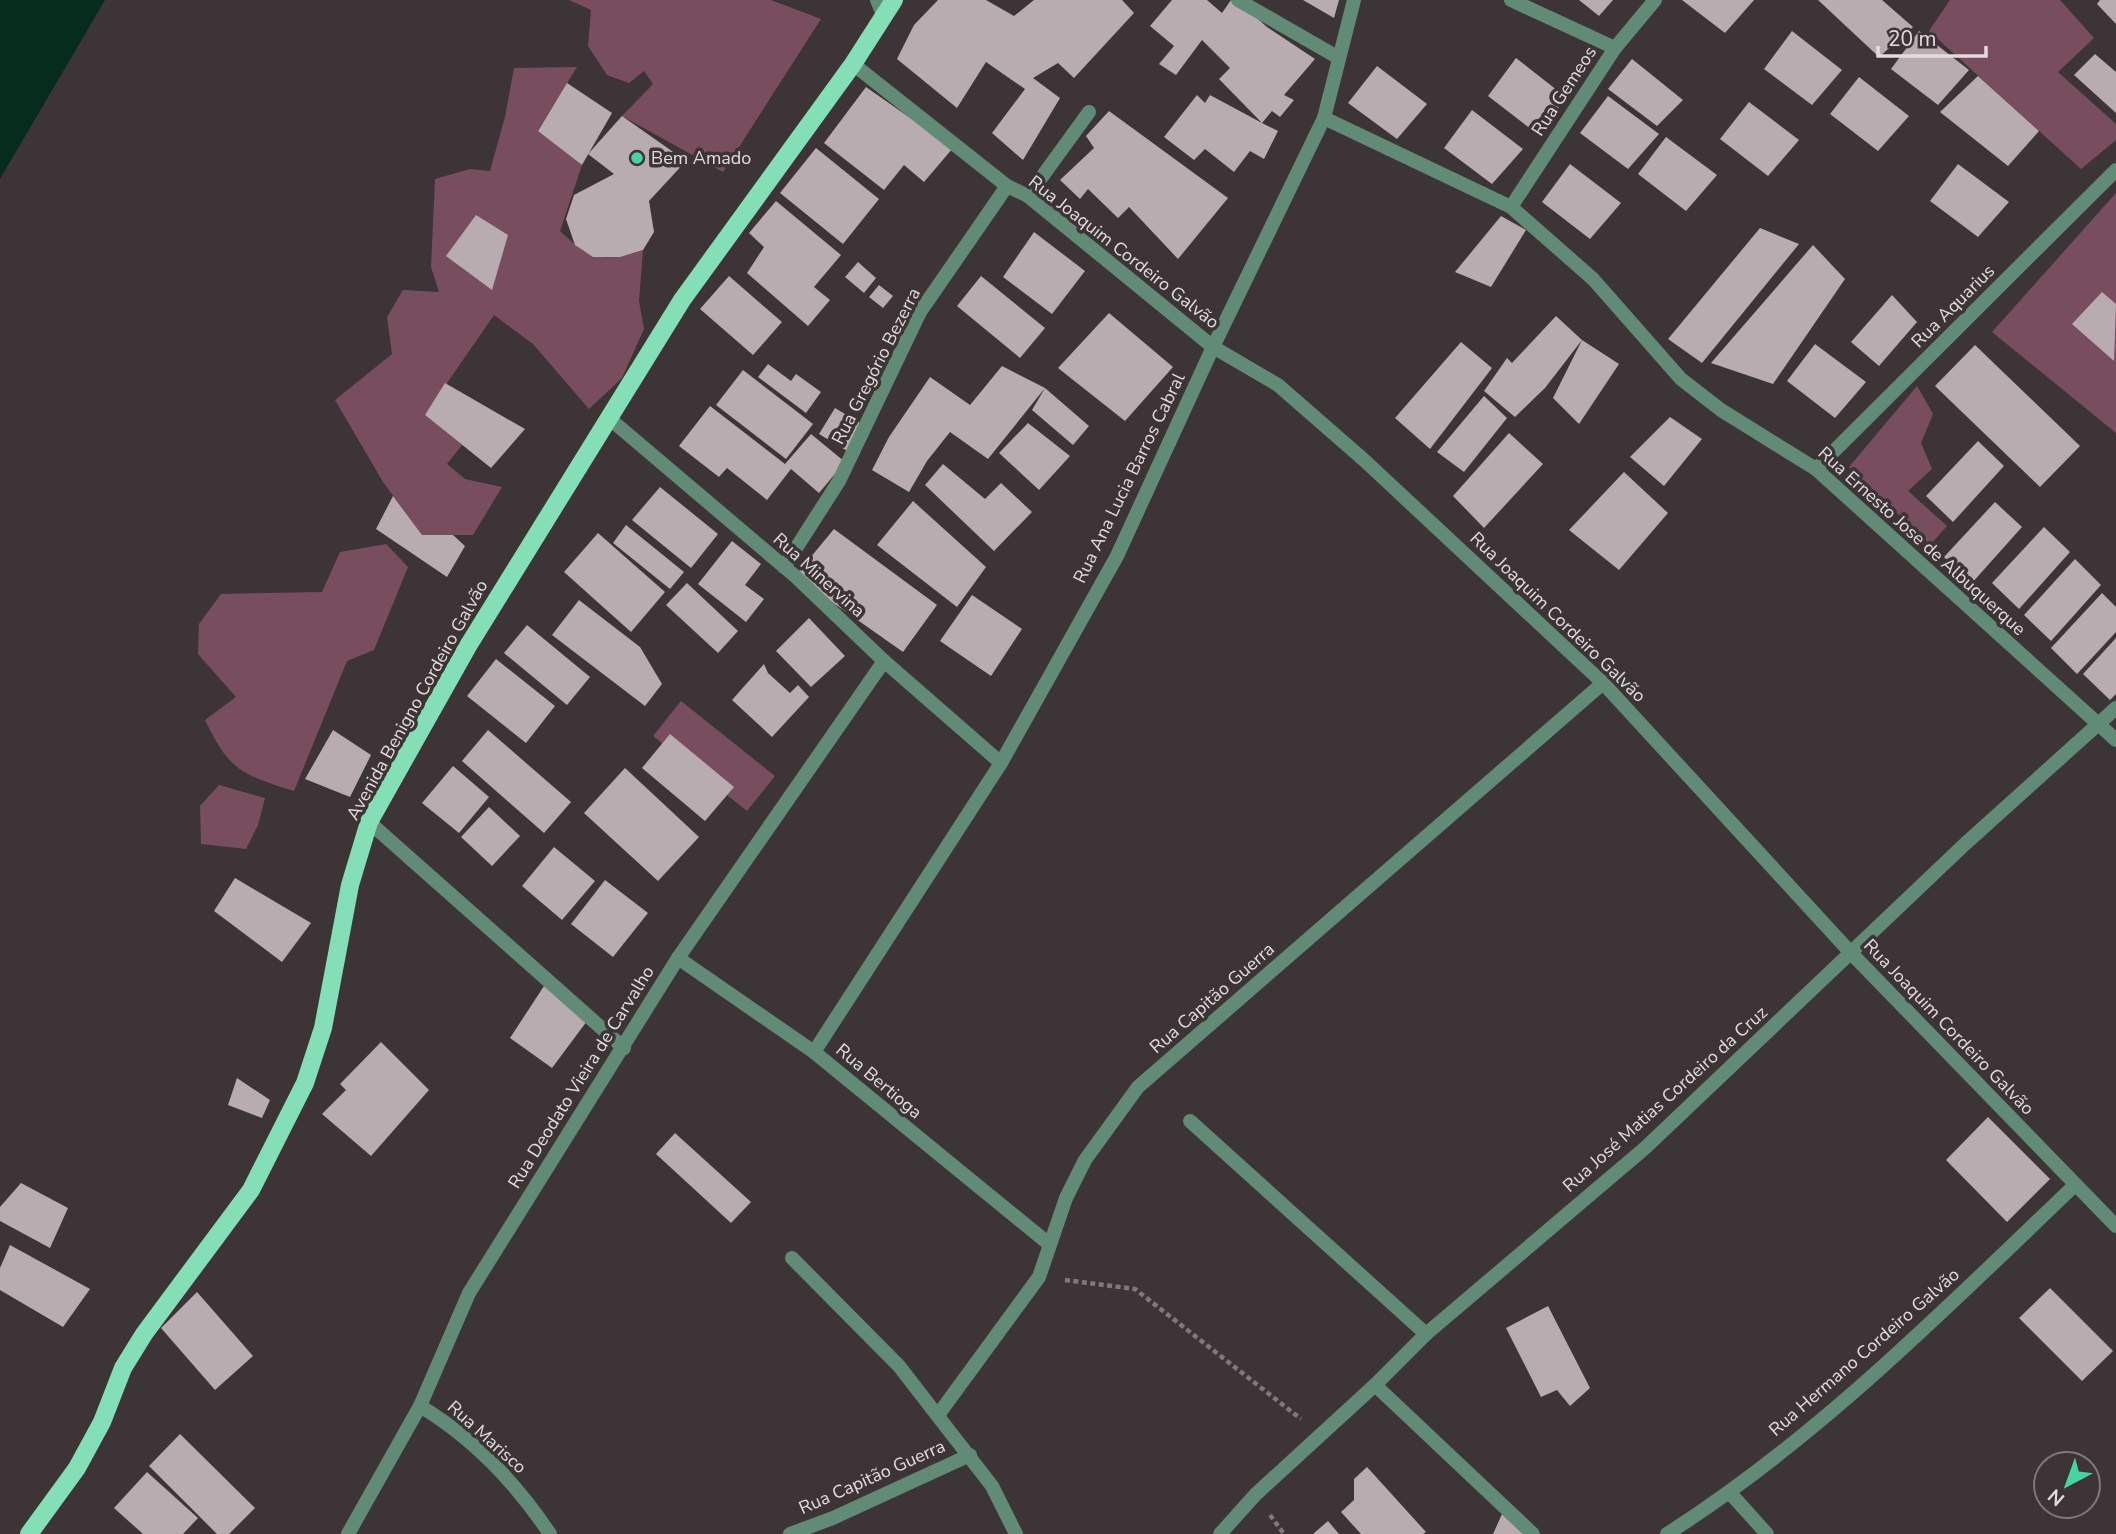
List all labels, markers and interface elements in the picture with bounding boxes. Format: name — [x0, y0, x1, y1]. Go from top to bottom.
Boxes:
scale bar — [1878, 14, 1986, 58]
text: 20 m — [1888, 25, 1937, 53]
street label: Rua Gemeos — [1526, 41, 1602, 141]
place label: Bem Amado — [651, 146, 751, 170]
marker: Bem Amado — [629, 150, 645, 166]
street label: Rua Joaquim Cordeiro Galvão — [1024, 170, 1224, 334]
street label: Rua Aquarius — [1906, 259, 2000, 353]
street label: Rua Gregório Bezerra — [826, 284, 926, 448]
street label: Rua Ana Lucia Barros Cabral — [1068, 368, 1191, 587]
street label: Rua Ernesto Jose de Albuquerque — [1813, 441, 2031, 641]
street label: Rua Joaquim Cordeiro Galvão — [1465, 526, 1651, 708]
street label: Rua Minervina — [768, 527, 870, 623]
street label: Avenida Benigno Cordeiro Galvão — [341, 576, 493, 824]
street label: Rua Joaquim Cordeiro Galvão — [1858, 934, 2040, 1120]
street label: Rua Capitão Guerra — [1145, 937, 1279, 1059]
street label: Rua Deodato Vieira de Carvalho — [502, 961, 660, 1193]
street label: Rua José Matias Cordeiro da Cruz — [1557, 1000, 1773, 1198]
street label: Rua Bertioga — [831, 1038, 927, 1124]
street label: Rua Hermano Cordeiro Galvão — [1764, 1262, 1964, 1442]
street label: Rua Marisco — [442, 1395, 532, 1479]
street label: Rua Capitão Guerra — [795, 1434, 949, 1520]
north arrow — [2032, 1450, 2102, 1520]
text: N — [2043, 1483, 2070, 1512]

